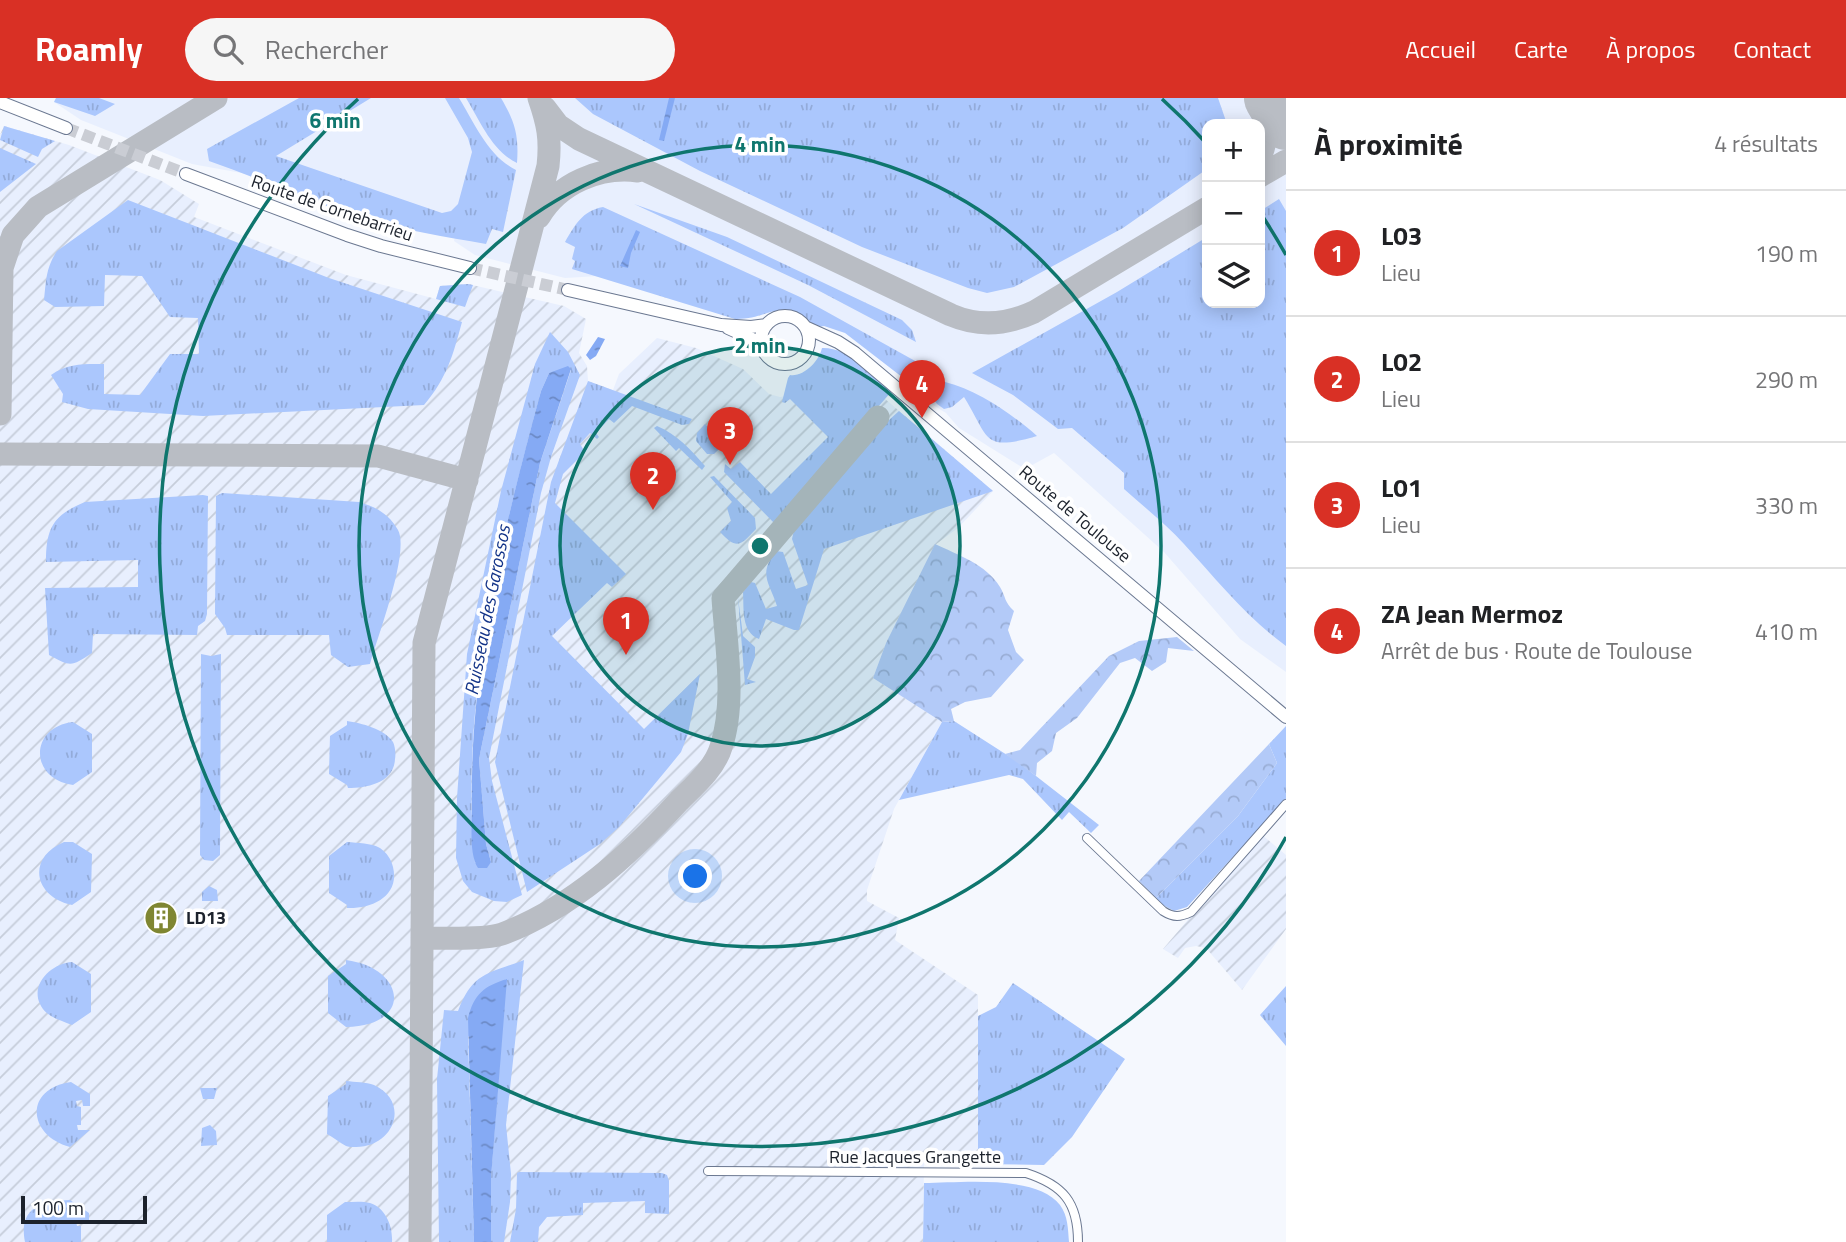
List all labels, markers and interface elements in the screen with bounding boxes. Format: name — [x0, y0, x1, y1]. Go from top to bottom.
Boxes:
search box — [185, 18, 675, 81]
text: Roamly — [35, 24, 143, 74]
icon: search — [209, 30, 247, 68]
text: Rechercher — [265, 30, 388, 69]
text: Accueil — [1405, 31, 1476, 67]
text: Carte — [1514, 31, 1568, 67]
text: À propos — [1606, 31, 1695, 67]
text: Contact — [1733, 31, 1811, 67]
text: 6 min — [309, 104, 361, 136]
map controls — [1202, 119, 1265, 308]
button: + — [1202, 119, 1265, 182]
text: À proximité — [1314, 121, 1463, 167]
text: 4 résultats — [1714, 126, 1818, 161]
text: 4 min — [734, 128, 786, 160]
street label: Route de Cornebarrieu — [248, 167, 417, 248]
button: − — [1202, 182, 1265, 245]
text: L03 — [1381, 216, 1422, 255]
text: 1 — [1331, 236, 1343, 271]
text: 190 m — [1755, 236, 1818, 271]
button: layers — [1202, 245, 1265, 308]
text: Lieu — [1381, 255, 1421, 290]
text: 2 min — [734, 329, 786, 361]
text: L02 — [1381, 342, 1422, 381]
pin: 4 — [899, 360, 945, 418]
text: 2 — [1331, 362, 1343, 397]
text: 290 m — [1755, 362, 1818, 397]
text: Lieu — [1381, 381, 1421, 416]
pin: 3 — [707, 407, 753, 465]
pin: 2 — [630, 452, 676, 510]
street label: Route de Toulouse — [1013, 458, 1137, 569]
text: L01 — [1381, 468, 1422, 507]
text: 3 — [1331, 488, 1343, 523]
text: 330 m — [1755, 488, 1818, 523]
text: Lieu — [1381, 507, 1421, 542]
water label: Ruisseau des Garossos — [456, 521, 518, 697]
centre of rings — [748, 534, 772, 558]
text: ZA Jean Mermoz — [1381, 594, 1563, 633]
pin: 1 — [603, 597, 649, 655]
text: 4 — [1331, 614, 1343, 649]
text: 410 m — [1755, 614, 1818, 649]
text: Arrêt de bus · Route de Toulouse — [1381, 633, 1692, 668]
your location — [678, 859, 712, 893]
building icon: LD13 — [142, 899, 180, 937]
place label: LD13 — [186, 904, 226, 931]
street label: Rue Jacques Grangette — [829, 1143, 1001, 1170]
scale bar — [21, 1193, 147, 1225]
text: 100 m — [32, 1193, 84, 1222]

